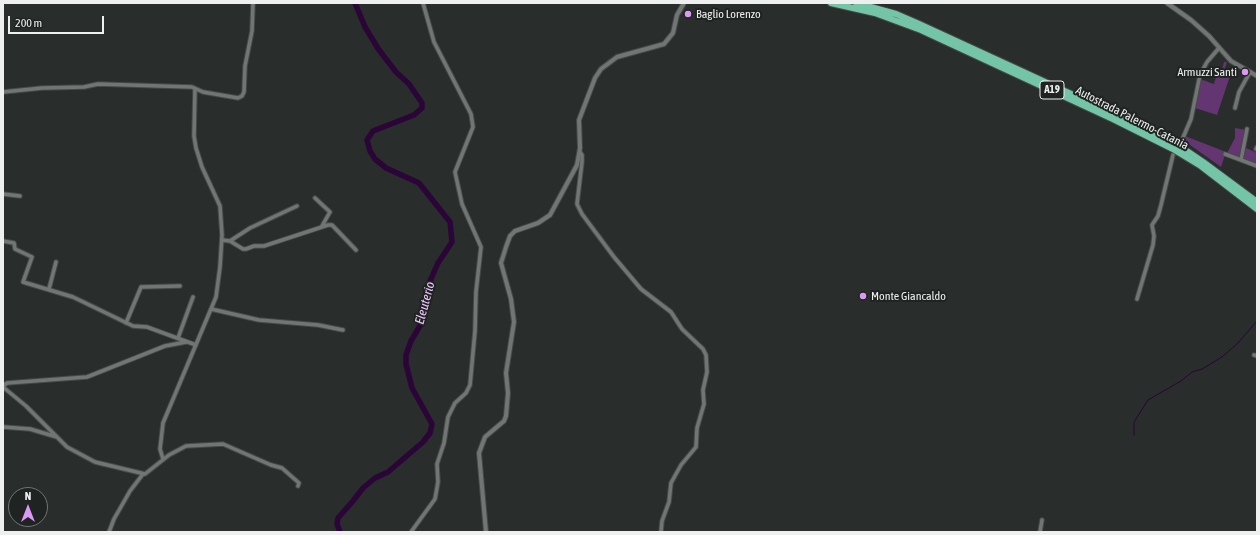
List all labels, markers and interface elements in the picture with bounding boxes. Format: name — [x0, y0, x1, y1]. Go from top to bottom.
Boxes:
place label: Baglio Lorenzo — [696, 7, 761, 21]
scale bar — [10, 8, 106, 34]
marker: Baglio Lorenzo — [683, 9, 693, 19]
text: 200 m — [15, 16, 42, 30]
place label: Armuzzi Santi — [1177, 65, 1237, 79]
marker: Armuzzi Santi — [1240, 67, 1250, 77]
road number: A19 — [1040, 81, 1064, 99]
street label: Autostrada Palermo-Catania — [1073, 83, 1191, 153]
water label: Eleuterio — [412, 280, 438, 326]
place label: Monte Giancaldo — [871, 289, 946, 303]
marker: Monte Giancaldo — [858, 291, 868, 301]
north arrow — [8, 487, 48, 527]
text: N — [25, 490, 31, 502]

